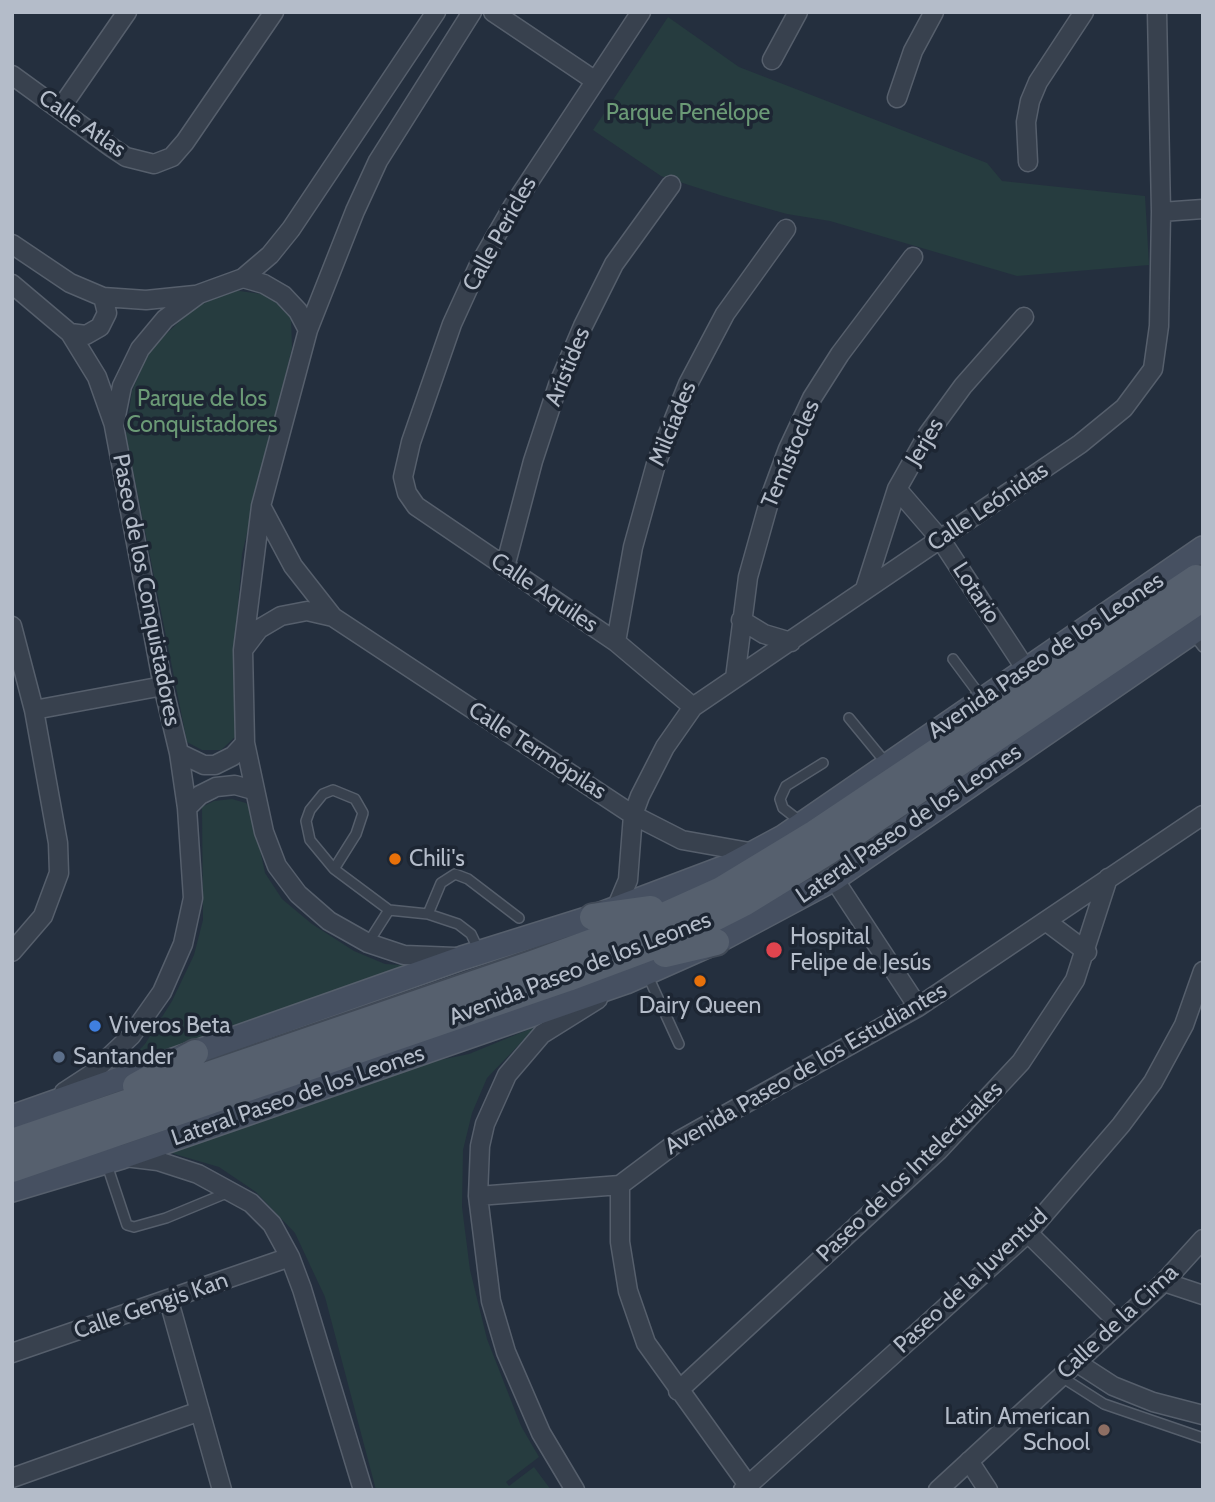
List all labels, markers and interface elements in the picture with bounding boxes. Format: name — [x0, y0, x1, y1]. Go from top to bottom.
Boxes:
street label: Calle Atlas — [33, 84, 131, 164]
park label: Parque Penélope — [606, 99, 770, 127]
street label: Calle Pericles — [457, 172, 543, 296]
street label: Arístides — [540, 324, 596, 410]
street label: Milcíades — [644, 378, 702, 470]
park label: Parque de los Conquistadores — [126, 385, 278, 439]
street label: Temístocles — [756, 396, 826, 512]
street label: Jerjes — [900, 413, 950, 471]
street label: Paseo de los Conquistadores — [106, 452, 186, 728]
street label: Calle Leónidas — [922, 457, 1054, 557]
street label: Calle Aquiles — [485, 547, 603, 639]
street label: Lotario — [946, 557, 1006, 629]
street label: Avenida Paseo de los Leones — [923, 567, 1169, 745]
street label: Calle Termópilas — [463, 696, 611, 806]
street label: Lateral Paseo de los Leones — [791, 738, 1027, 910]
place label: Chili's — [409, 845, 465, 873]
marker: Chili's — [387, 851, 403, 867]
street label: Avenida Paseo de los Leones — [445, 906, 715, 1032]
place label: Hospital Felipe de Jesús — [790, 923, 931, 977]
marker: Hospital Felipe de Jesús — [764, 940, 784, 960]
marker: Dairy Queen — [692, 973, 708, 989]
street label: Avenida Paseo de los Estudiantes — [660, 977, 952, 1161]
place label: Dairy Queen — [639, 992, 761, 1020]
place label: Viveros Beta — [109, 1012, 230, 1040]
marker: Viveros Beta — [87, 1018, 103, 1034]
street label: Lateral Paseo de los Leones — [168, 1040, 428, 1152]
place label: Santander — [73, 1043, 174, 1071]
marker: Santander — [51, 1049, 67, 1065]
street label: Paseo de los Intelectuales — [811, 1076, 1009, 1268]
street label: Paseo de la Juventud — [888, 1203, 1054, 1359]
street label: Calle de la Cima — [1052, 1259, 1184, 1385]
street label: Calle Gengis Kan — [70, 1267, 232, 1345]
place label: Latin American School — [944, 1403, 1090, 1457]
marker: Latin American School — [1096, 1422, 1112, 1438]

